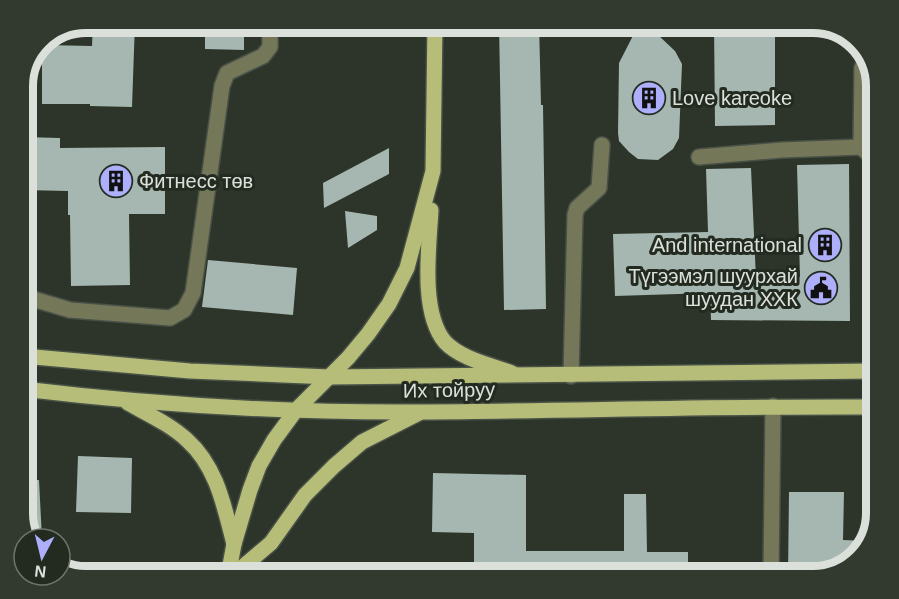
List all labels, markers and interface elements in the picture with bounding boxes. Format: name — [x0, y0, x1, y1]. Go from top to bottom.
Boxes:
building icon: Love kareoke — [631, 80, 667, 116]
place label: Love kareoke — [672, 87, 792, 109]
building icon: Фитнесс төв — [98, 163, 134, 199]
place label: Фитнесс төв — [139, 170, 253, 192]
building icon: And international — [807, 227, 843, 263]
place label: And international — [652, 234, 802, 256]
place label: Түгээмэл шуурхай шуудан ХХК — [629, 265, 798, 310]
public building icon: Түгээмэл шуурхай шуудан ХХК — [803, 270, 839, 306]
street label: Их тойруу — [403, 378, 495, 402]
north arrow — [12, 527, 72, 587]
text: N — [33, 562, 47, 581]

